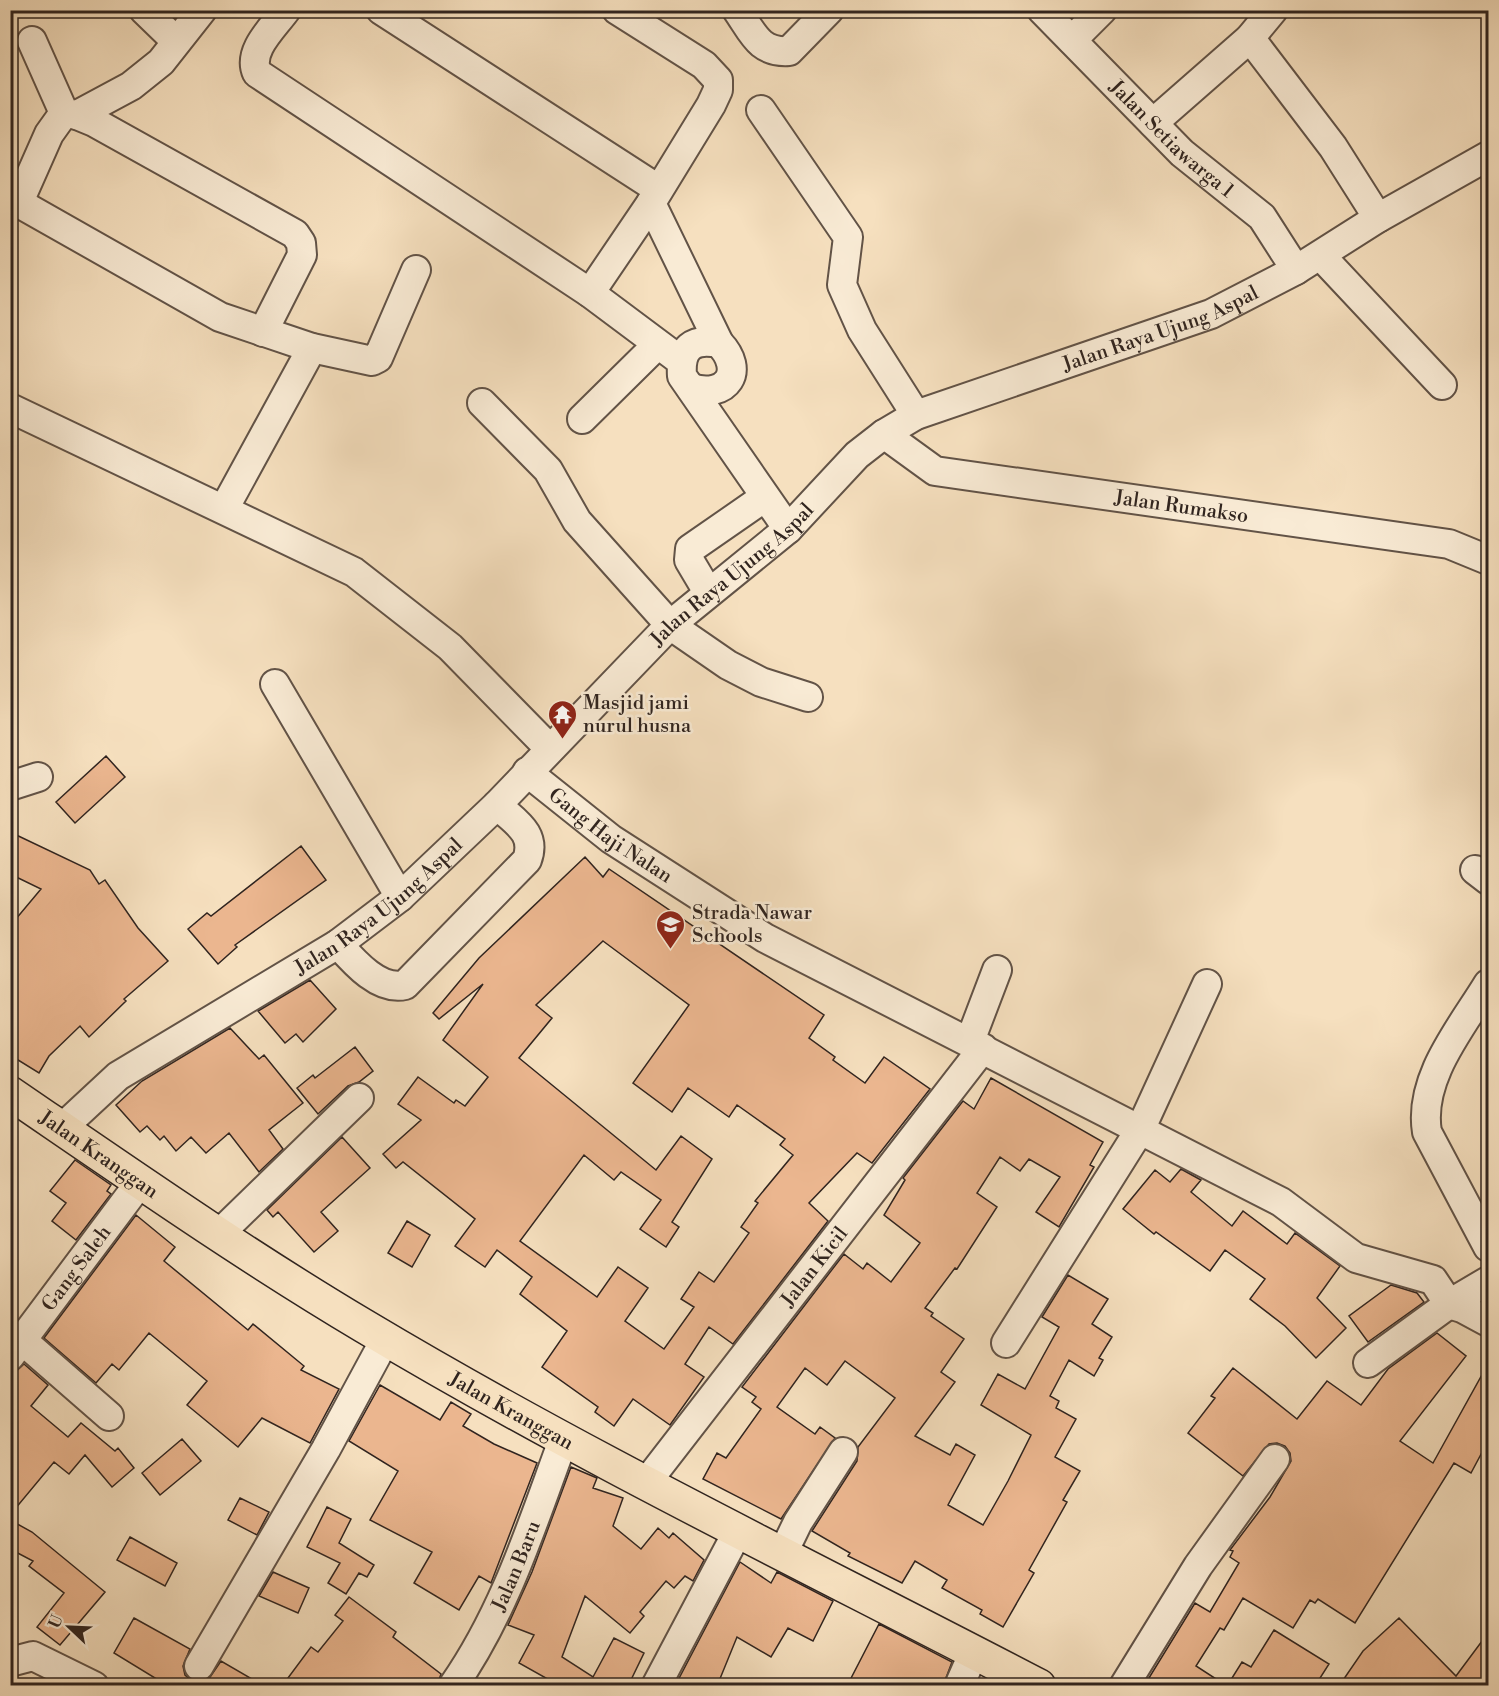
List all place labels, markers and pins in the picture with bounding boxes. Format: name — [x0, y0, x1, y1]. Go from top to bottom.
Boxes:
place label: Masjid jami nurul husna — [583, 691, 692, 739]
temple icon: Masjid jami nurul husna — [546, 698, 578, 740]
place label: Strada Nawar Schools — [692, 901, 812, 949]
school or university icon: Strada Nawar Schools — [655, 908, 687, 950]

